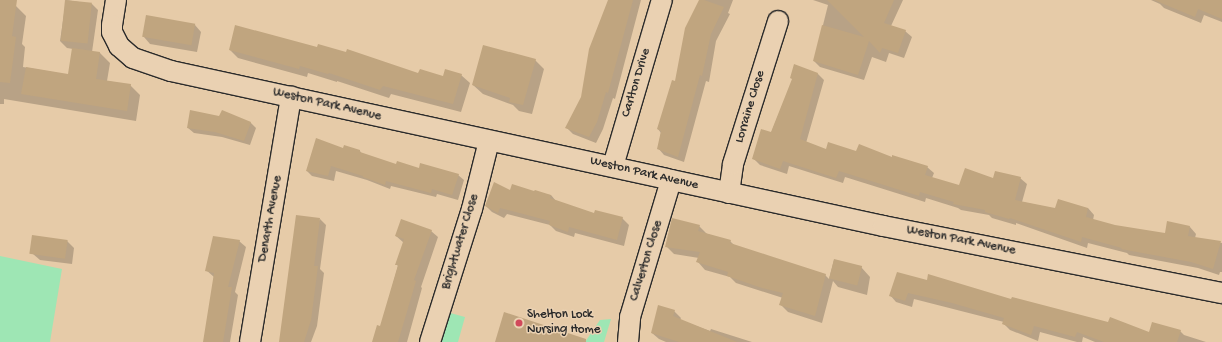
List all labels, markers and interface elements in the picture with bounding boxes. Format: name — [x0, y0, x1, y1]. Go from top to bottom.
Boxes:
street label: Carlton Drive — [619, 47, 655, 119]
street label: Lorraine Close — [733, 69, 769, 145]
street label: Weston Park Avenue — [271, 85, 383, 125]
street label: Weston Park Avenue — [588, 154, 700, 194]
street label: Denarth Avenue — [256, 174, 286, 264]
street label: Brightwater Close — [439, 192, 483, 292]
street label: Calverton Close — [627, 219, 667, 303]
street label: Weston Park Avenue — [905, 223, 1017, 259]
place label: Shelton Lock Nursing Home — [527, 308, 601, 339]
marker: Shelton Lock Nursing Home — [514, 318, 524, 328]

